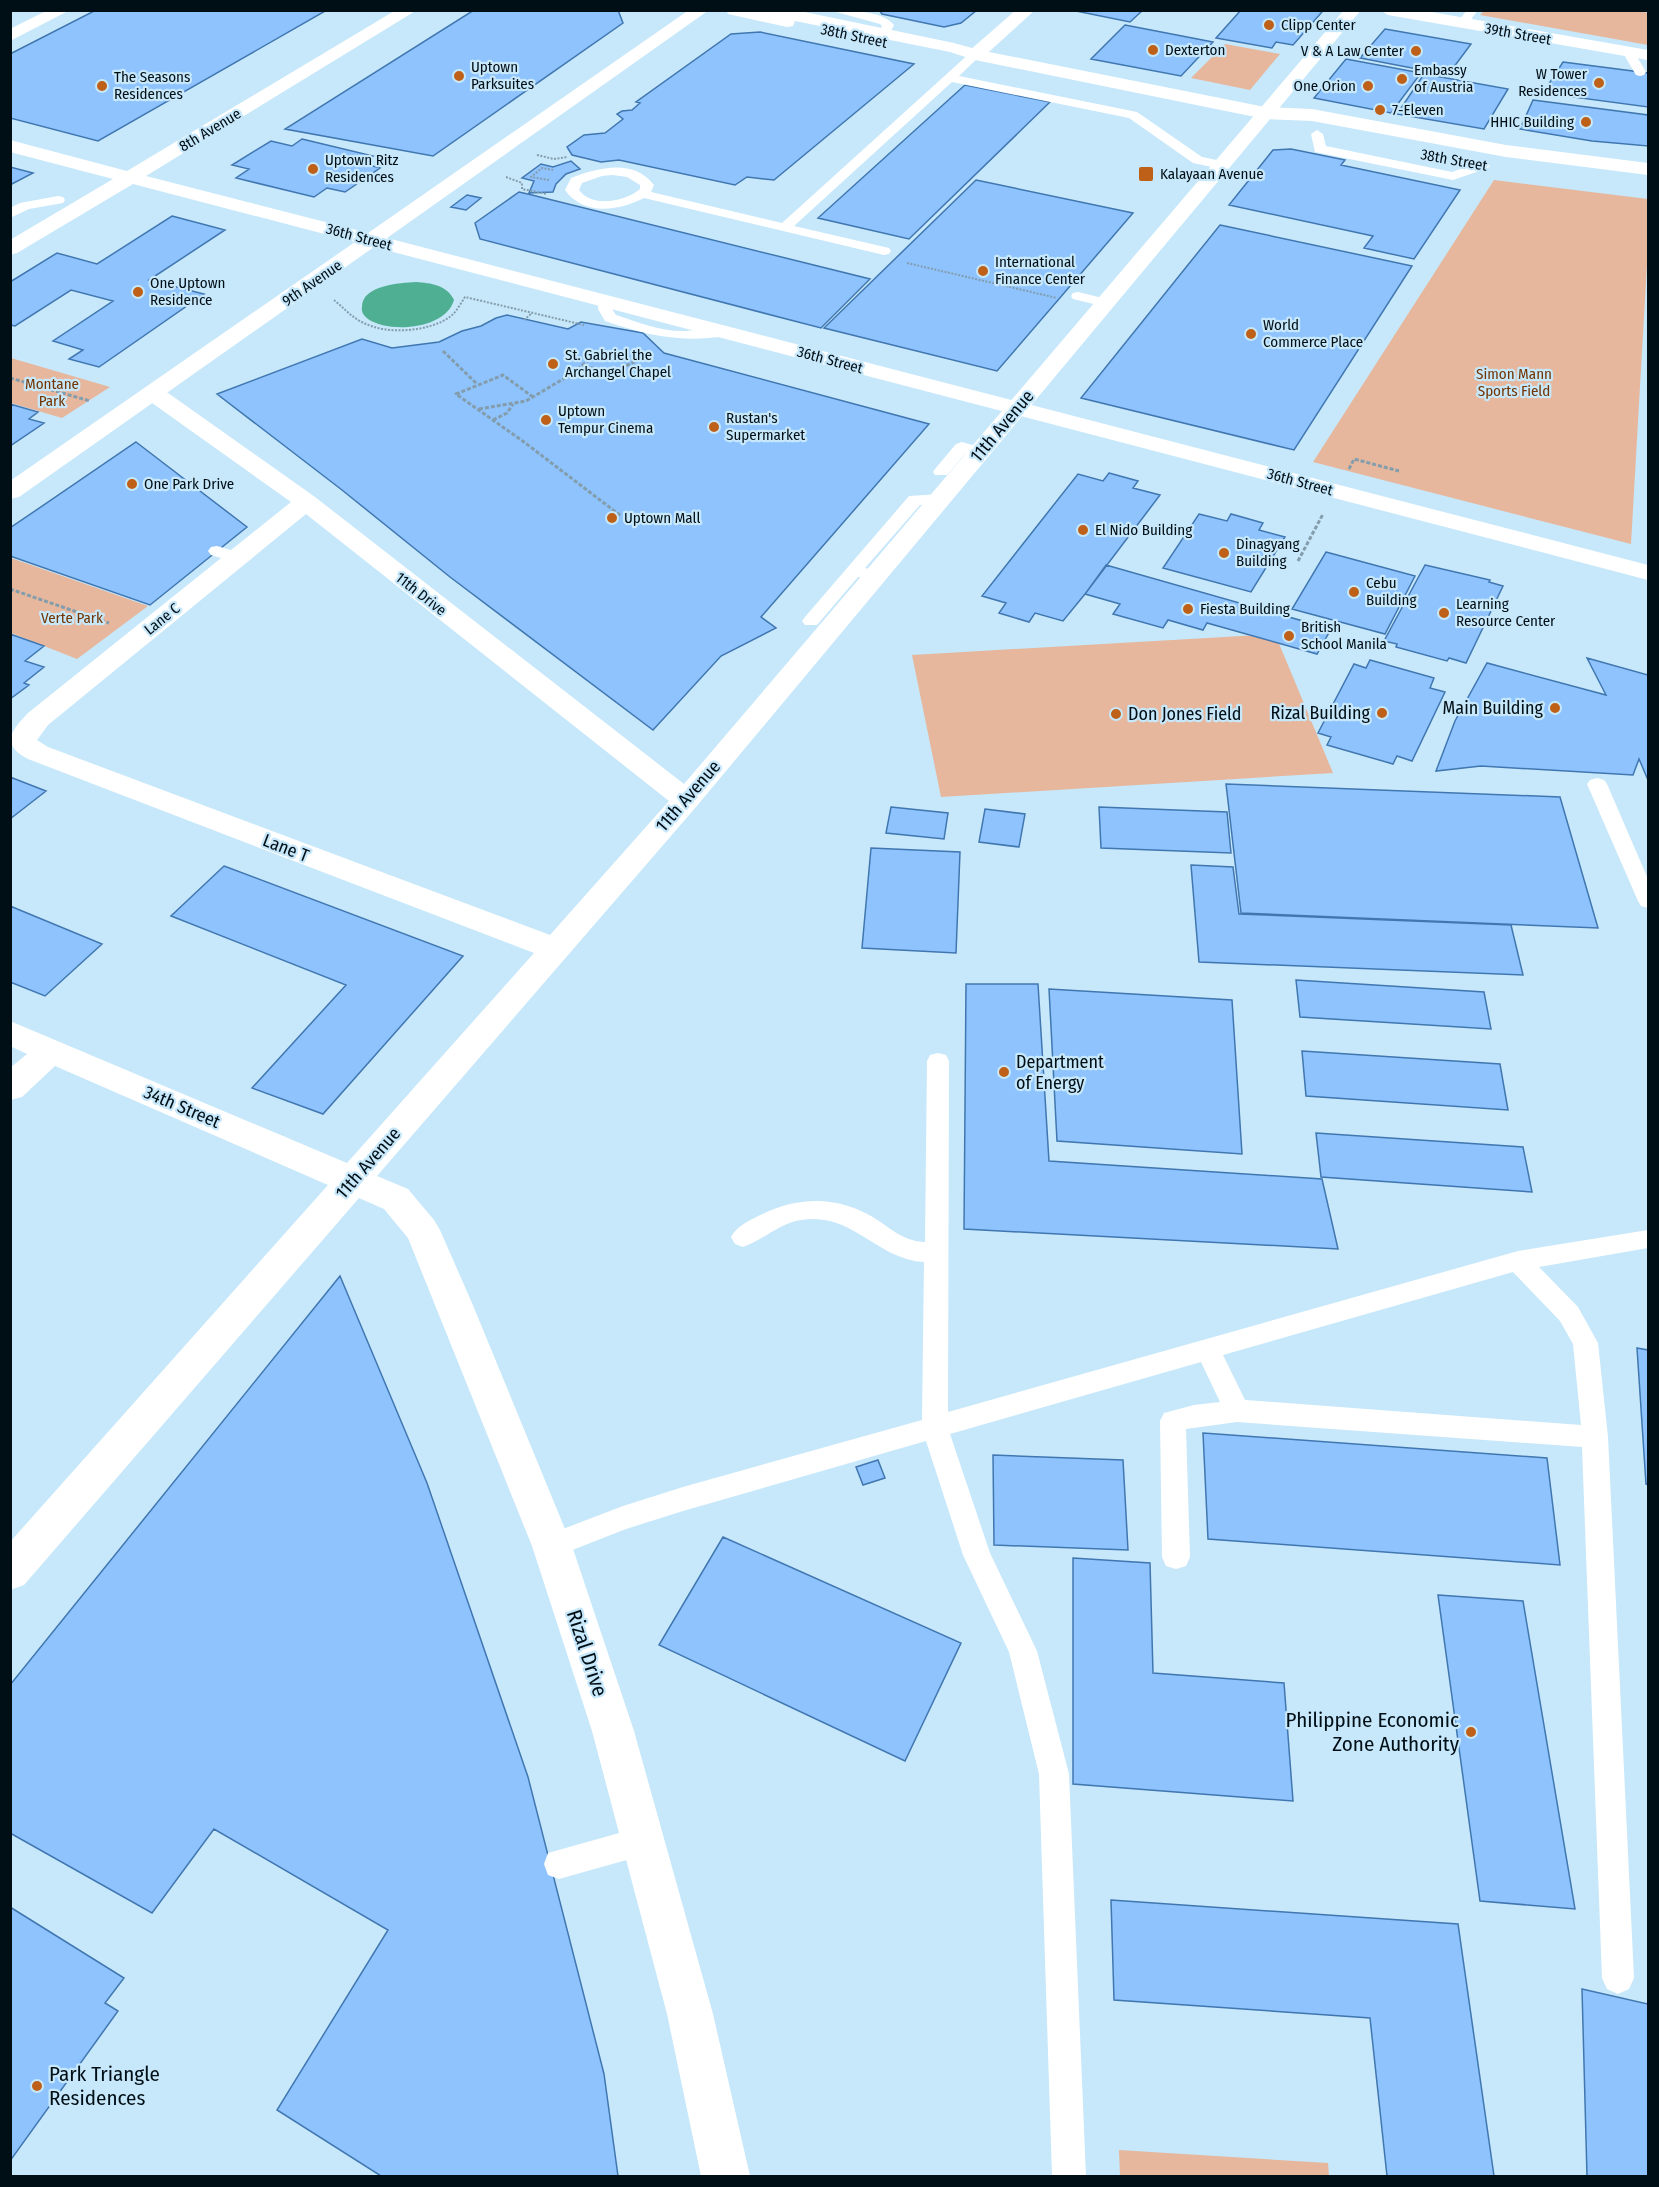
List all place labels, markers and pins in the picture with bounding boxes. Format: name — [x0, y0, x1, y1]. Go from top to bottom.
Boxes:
place label: Clipp Center — [1281, 16, 1356, 34]
marker: Clipp Center — [1262, 18, 1276, 32]
place label: Dexterton — [1165, 41, 1225, 59]
place label: V & A Law Center — [1301, 42, 1405, 60]
marker: Dexterton — [1146, 43, 1160, 57]
marker: V & A Law Center — [1409, 44, 1423, 58]
place label: Uptown Parksuites — [471, 58, 534, 93]
place label: Embassy of Austria — [1414, 61, 1473, 96]
place label: W Tower Residences — [1518, 65, 1588, 100]
place label: The Seasons Residences — [114, 68, 190, 103]
marker: Uptown Parksuites — [452, 69, 466, 83]
marker: Embassy of Austria — [1395, 72, 1409, 86]
marker: W Tower Residences — [1592, 76, 1606, 90]
place label: One Orion — [1294, 77, 1356, 95]
marker: The Seasons Residences — [95, 79, 109, 93]
marker: One Orion — [1361, 79, 1375, 93]
place label: 7-Eleven — [1392, 101, 1444, 119]
marker: 7-Eleven — [1373, 103, 1387, 117]
place label: HHIC Building — [1490, 113, 1574, 131]
marker: HHIC Building — [1579, 115, 1593, 129]
place label: Uptown Ritz Residences — [325, 151, 398, 186]
marker: Uptown Ritz Residences — [306, 162, 320, 176]
marker: Kalayaan Avenue — [1137, 165, 1155, 183]
place label: Kalayaan Avenue — [1160, 165, 1264, 183]
place label: International Finance Center — [995, 253, 1086, 288]
marker: International Finance Center — [976, 264, 990, 278]
place label: One Uptown Residence — [150, 274, 225, 309]
marker: One Uptown Residence — [131, 285, 145, 299]
place label: World Commerce Place — [1263, 316, 1363, 351]
marker: World Commerce Place — [1244, 327, 1258, 341]
place label: St. Gabriel the Archangel Chapel — [565, 346, 671, 381]
marker: St. Gabriel the Archangel Chapel — [546, 357, 560, 371]
place label: Uptown Tempur Cinema — [558, 402, 653, 437]
place label: Rustan's Supermarket — [726, 409, 805, 444]
marker: Uptown Tempur Cinema — [539, 413, 553, 427]
marker: Rustan's Supermarket — [707, 420, 721, 434]
place label: One Park Drive — [144, 475, 234, 493]
marker: One Park Drive — [125, 477, 139, 491]
place label: Uptown Mall — [624, 509, 700, 527]
marker: Uptown Mall — [605, 511, 619, 525]
place label: El Nido Building — [1095, 521, 1192, 539]
marker: El Nido Building — [1076, 523, 1090, 537]
place label: Dinagyang Building — [1236, 535, 1299, 570]
marker: Dinagyang Building — [1217, 546, 1231, 560]
place label: Cebu Building — [1366, 574, 1417, 609]
marker: Cebu Building — [1347, 585, 1361, 599]
place label: Learning Resource Center — [1456, 595, 1556, 630]
place label: Fiesta Building — [1200, 600, 1290, 618]
marker: Fiesta Building — [1181, 602, 1195, 616]
marker: Learning Resource Center — [1437, 606, 1451, 620]
place label: British School Manila — [1301, 618, 1387, 653]
marker: British School Manila — [1282, 629, 1296, 643]
place label: Main Building — [1443, 697, 1544, 719]
marker: Main Building — [1548, 701, 1562, 715]
place label: Rizal Building — [1271, 702, 1371, 724]
place label: Don Jones Field — [1128, 703, 1241, 725]
marker: Rizal Building — [1375, 706, 1389, 720]
marker: Don Jones Field — [1109, 707, 1123, 721]
place label: Department of Energy — [1016, 1051, 1104, 1094]
marker: Department of Energy — [997, 1065, 1011, 1079]
place label: Philippine Economic Zone Authority — [1286, 1707, 1460, 1757]
marker: Philippine Economic Zone Authority — [1464, 1725, 1478, 1739]
place label: Park Triangle Residences — [49, 2061, 160, 2111]
marker: Park Triangle Residences — [30, 2079, 44, 2093]

